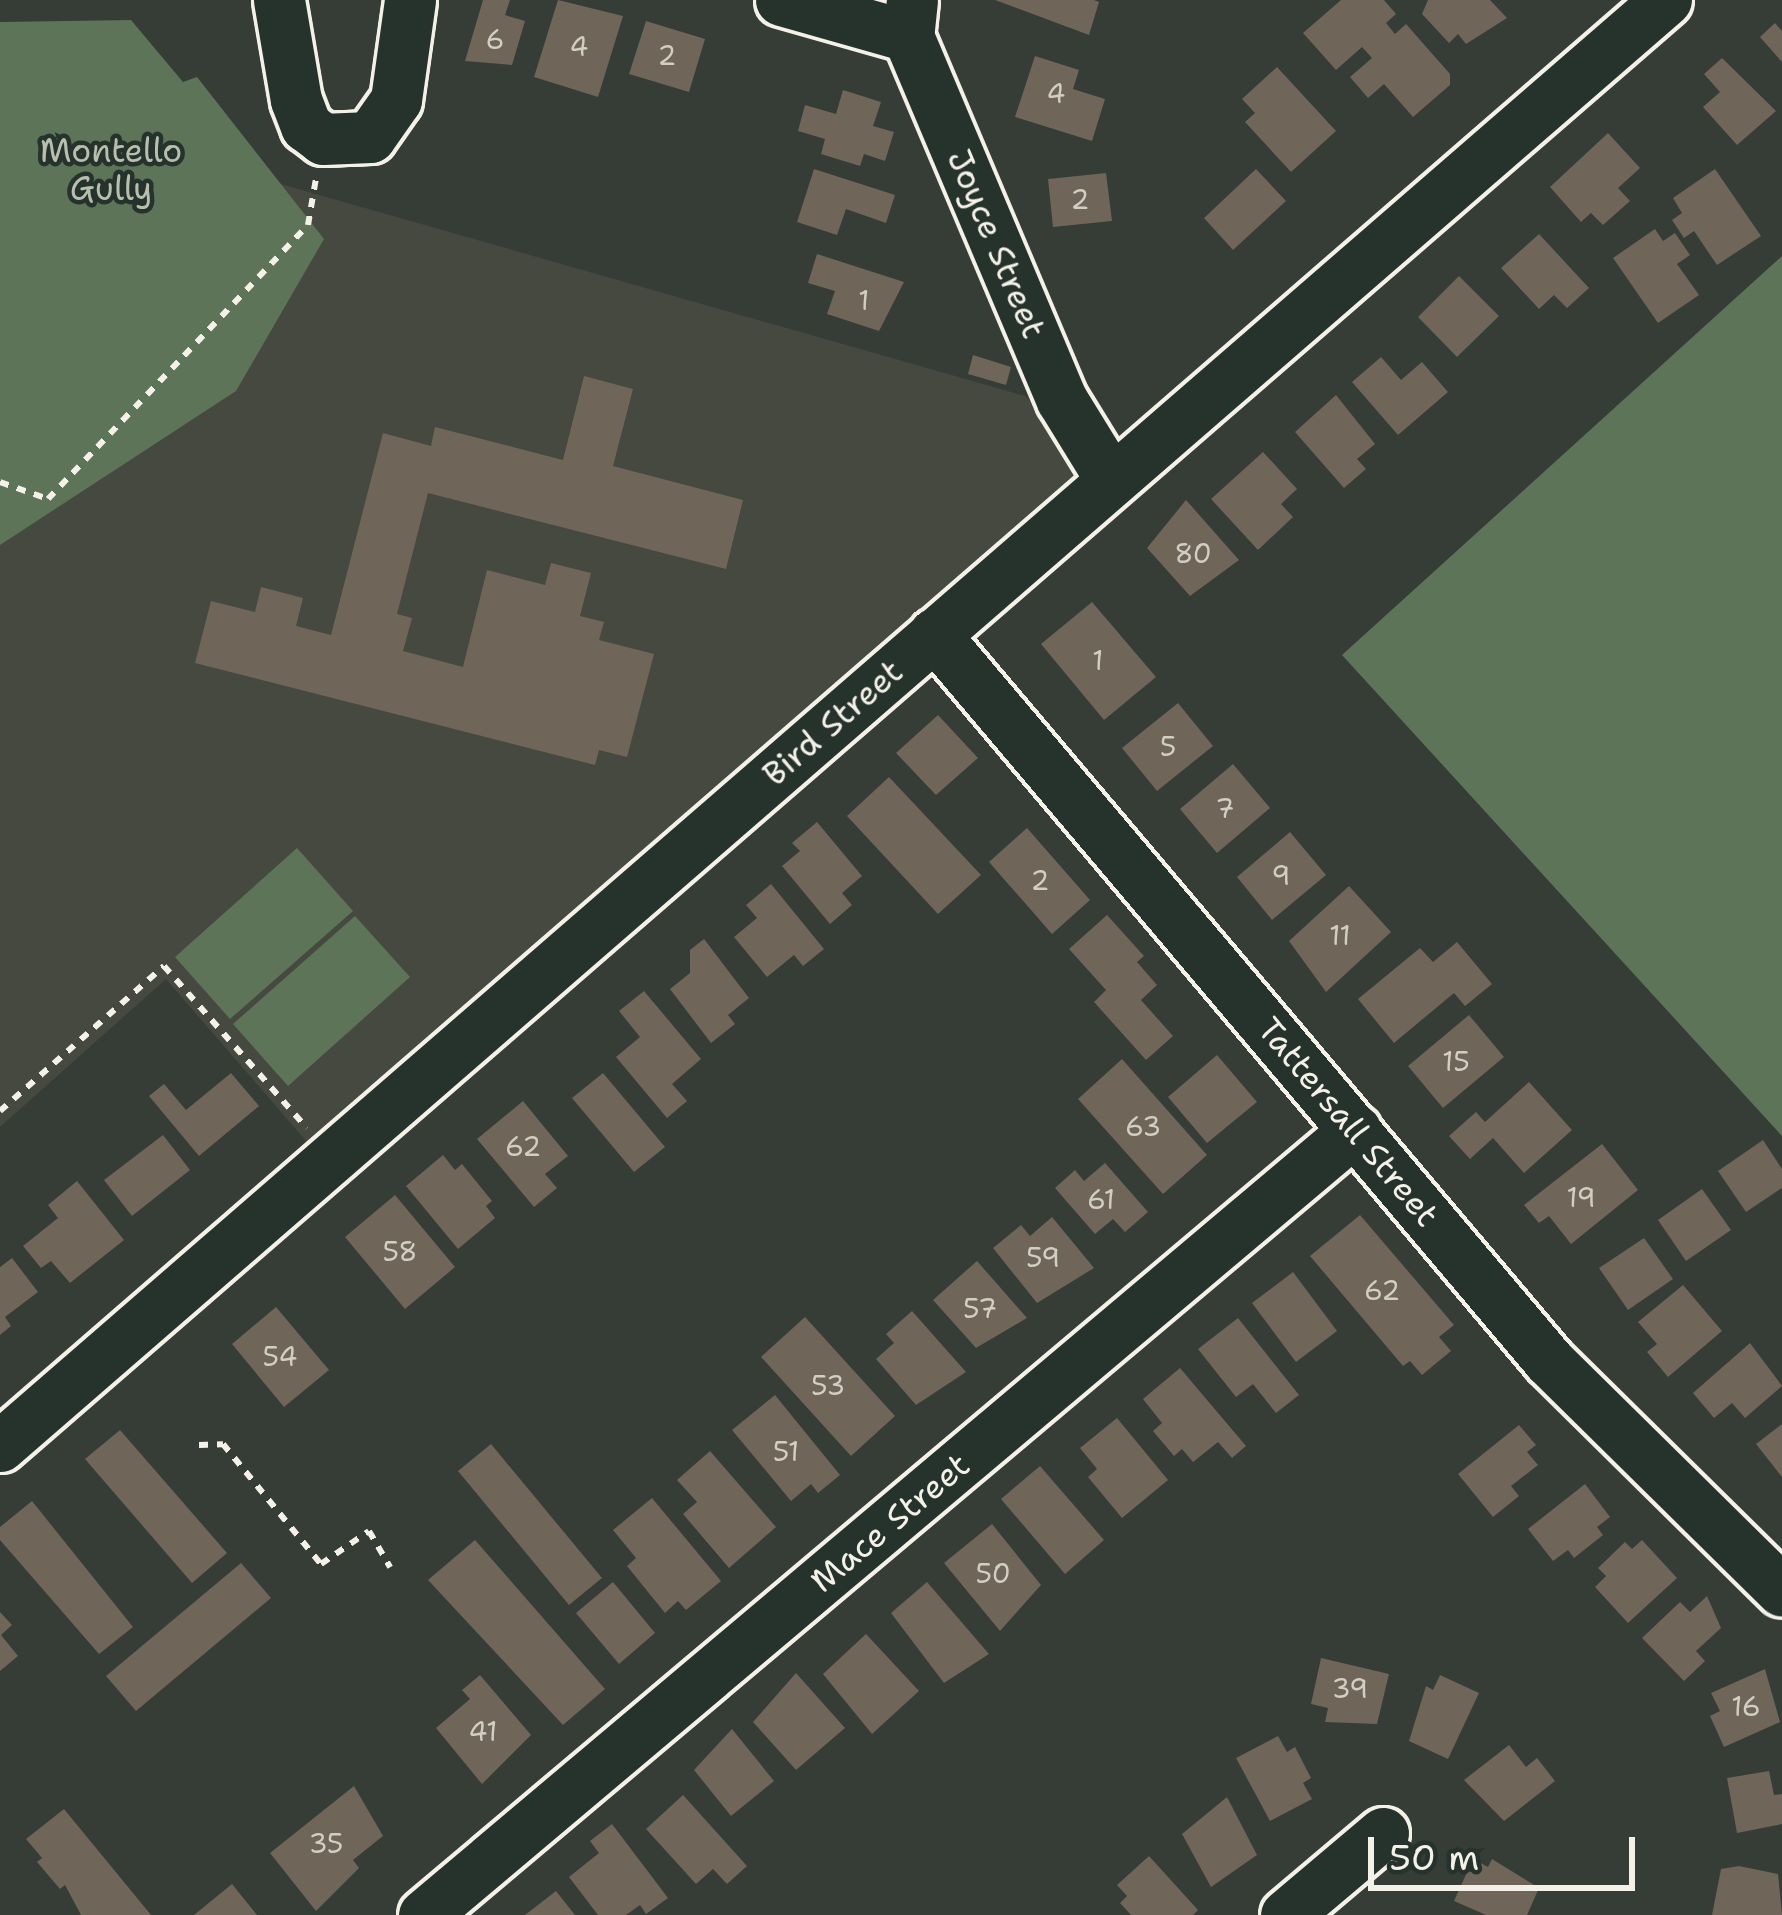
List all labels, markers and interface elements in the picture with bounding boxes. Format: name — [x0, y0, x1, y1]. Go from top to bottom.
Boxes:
house number: 6 — [486, 24, 504, 56]
house number: 4 — [570, 31, 588, 63]
house number: 2 — [658, 40, 676, 72]
house number: 4 — [1047, 78, 1065, 110]
park label: Montello Gully — [40, 131, 182, 209]
street label: Joyce Street — [939, 144, 1053, 344]
house number: 2 — [1071, 184, 1089, 216]
house number: 1 — [858, 285, 870, 317]
house number: 80 — [1174, 538, 1212, 570]
house number: 1 — [1092, 645, 1104, 677]
street label: Bird Street — [755, 652, 911, 794]
house number: 5 — [1160, 731, 1176, 763]
house number: 7 — [1216, 793, 1234, 825]
house number: 9 — [1272, 860, 1290, 892]
house number: 2 — [1031, 865, 1049, 897]
house number: 11 — [1329, 920, 1351, 952]
street label: Tattersall Street — [1249, 1010, 1447, 1234]
house number: 15 — [1442, 1046, 1470, 1078]
house number: 63 — [1125, 1111, 1161, 1143]
house number: 62 — [505, 1131, 541, 1163]
house number: 19 — [1566, 1182, 1596, 1214]
house number: 61 — [1087, 1184, 1115, 1216]
house number: 58 — [383, 1236, 417, 1268]
house number: 59 — [1026, 1242, 1060, 1274]
house number: 62 — [1364, 1275, 1400, 1307]
house number: 57 — [963, 1293, 997, 1325]
house number: 54 — [263, 1341, 297, 1373]
house number: 53 — [811, 1370, 845, 1402]
house number: 51 — [773, 1436, 799, 1468]
street label: Mace Street — [803, 1445, 977, 1601]
house number: 50 — [975, 1558, 1011, 1590]
house number: 39 — [1332, 1673, 1368, 1705]
house number: 16 — [1731, 1691, 1761, 1723]
house number: 41 — [469, 1716, 497, 1748]
scale bar — [1374, 1813, 1641, 1887]
house number: 35 — [309, 1828, 343, 1860]
text: 50 m — [1389, 1833, 1479, 1882]

